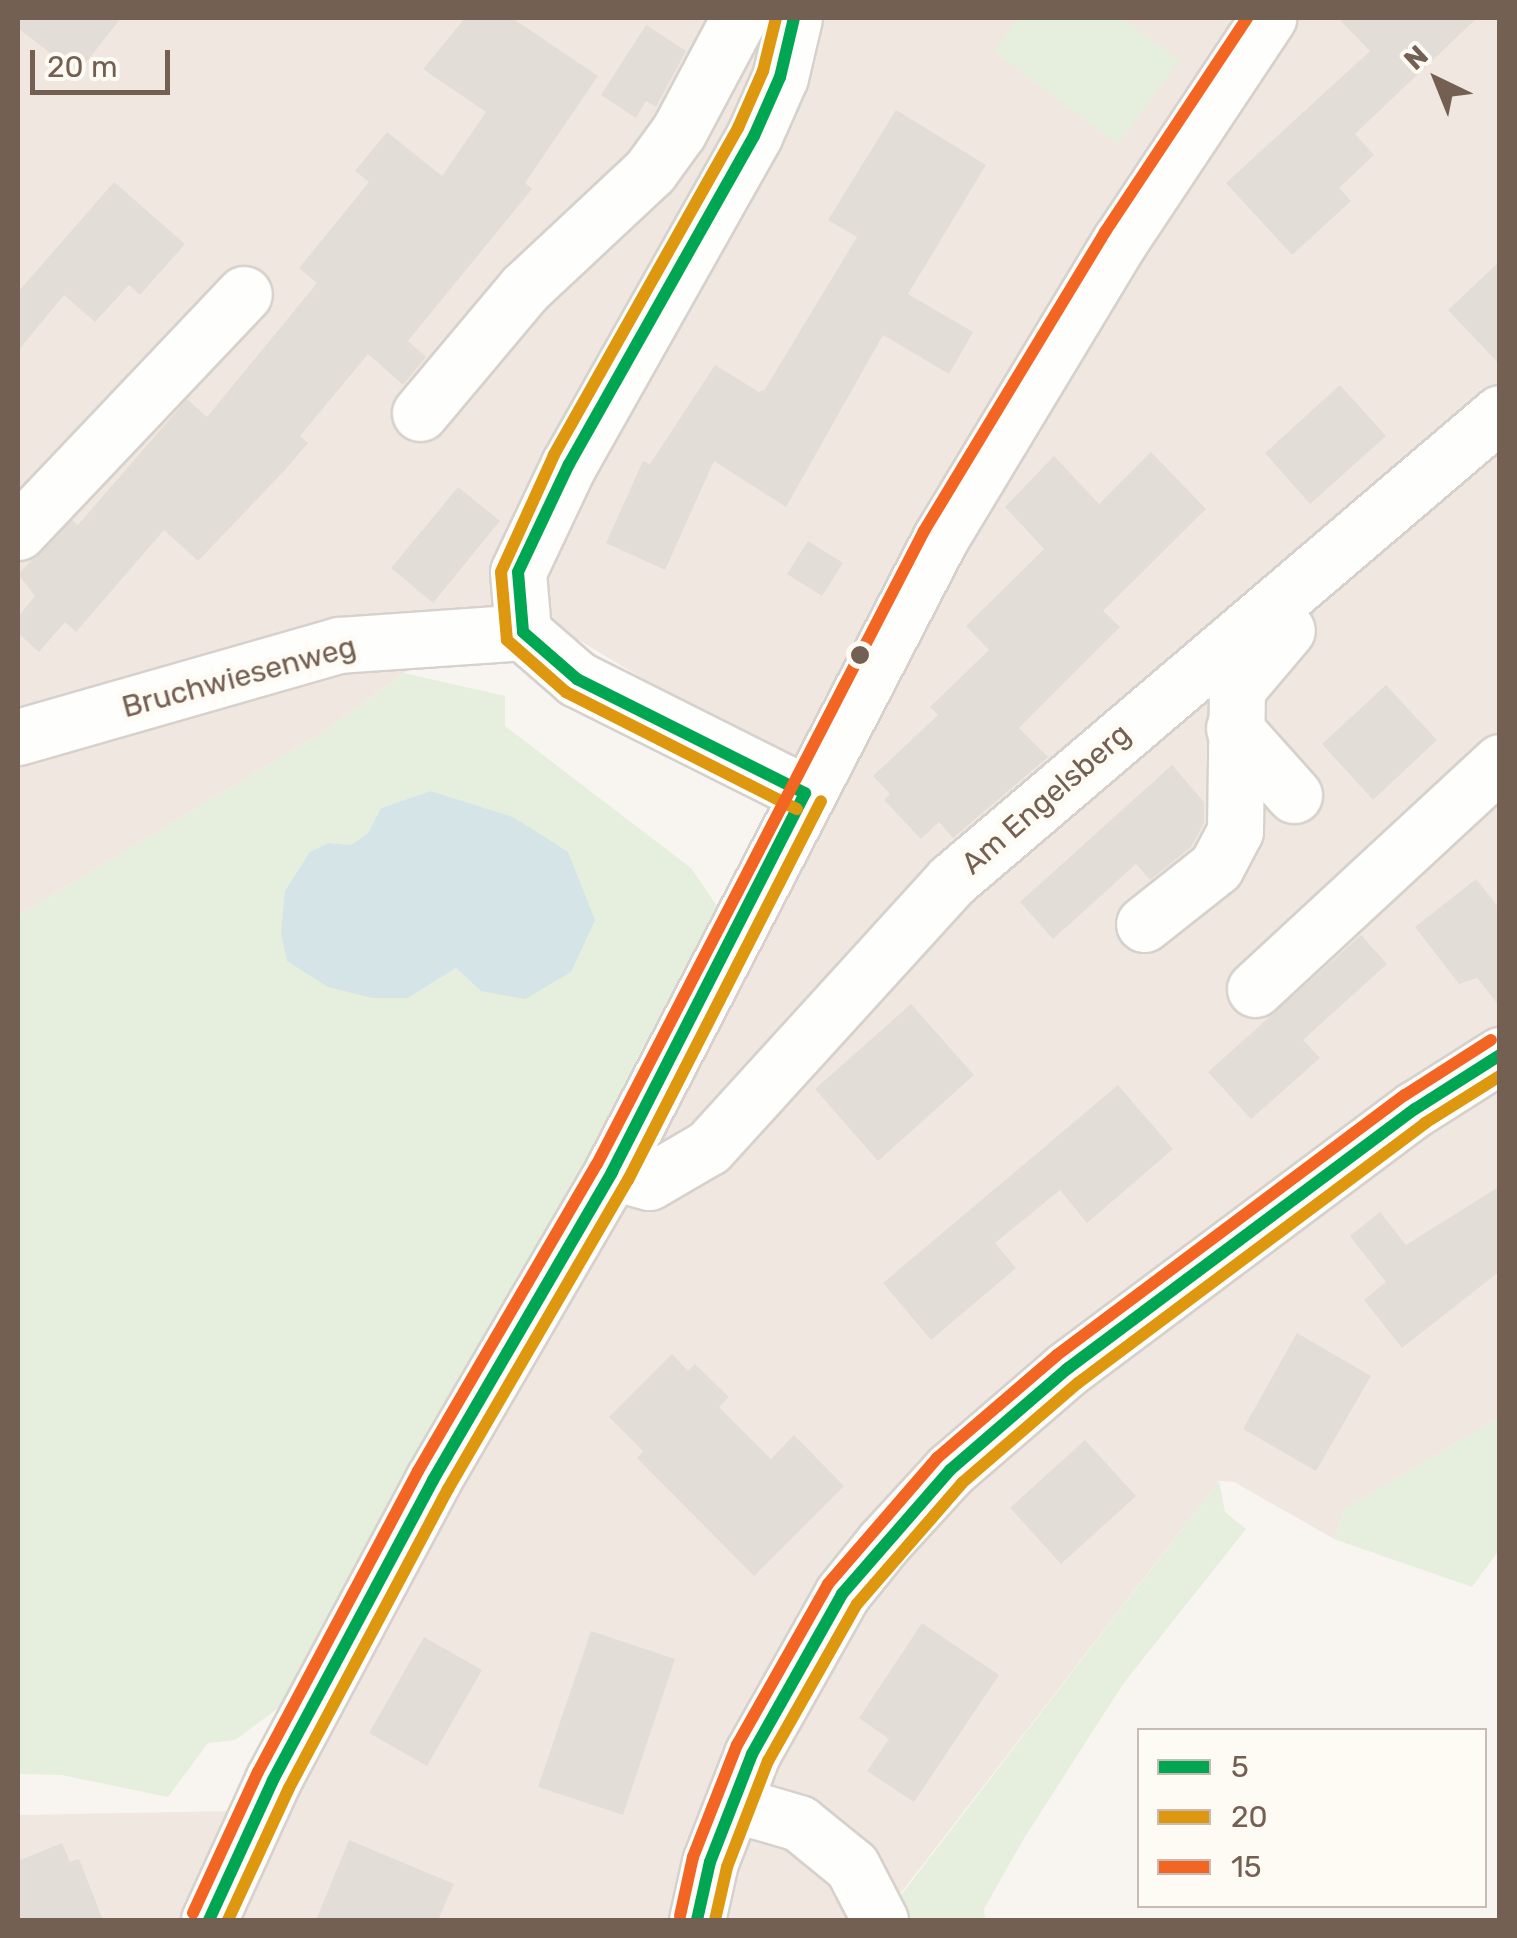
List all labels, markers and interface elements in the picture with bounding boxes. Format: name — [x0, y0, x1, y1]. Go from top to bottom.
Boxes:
scale bar — [35, 30, 175, 92]
north arrow — [1387, 30, 1487, 130]
text: N — [1398, 39, 1435, 77]
text: 20 m — [47, 49, 118, 85]
street label: Bruchwiesenweg — [118, 628, 360, 726]
unlabelled marker — [850, 645, 870, 665]
street label: Am Engelsberg — [954, 716, 1138, 882]
legend — [1137, 1728, 1487, 1908]
text: 5 — [1231, 1749, 1249, 1785]
text: 20 — [1231, 1799, 1268, 1835]
text: 15 — [1231, 1849, 1262, 1885]

